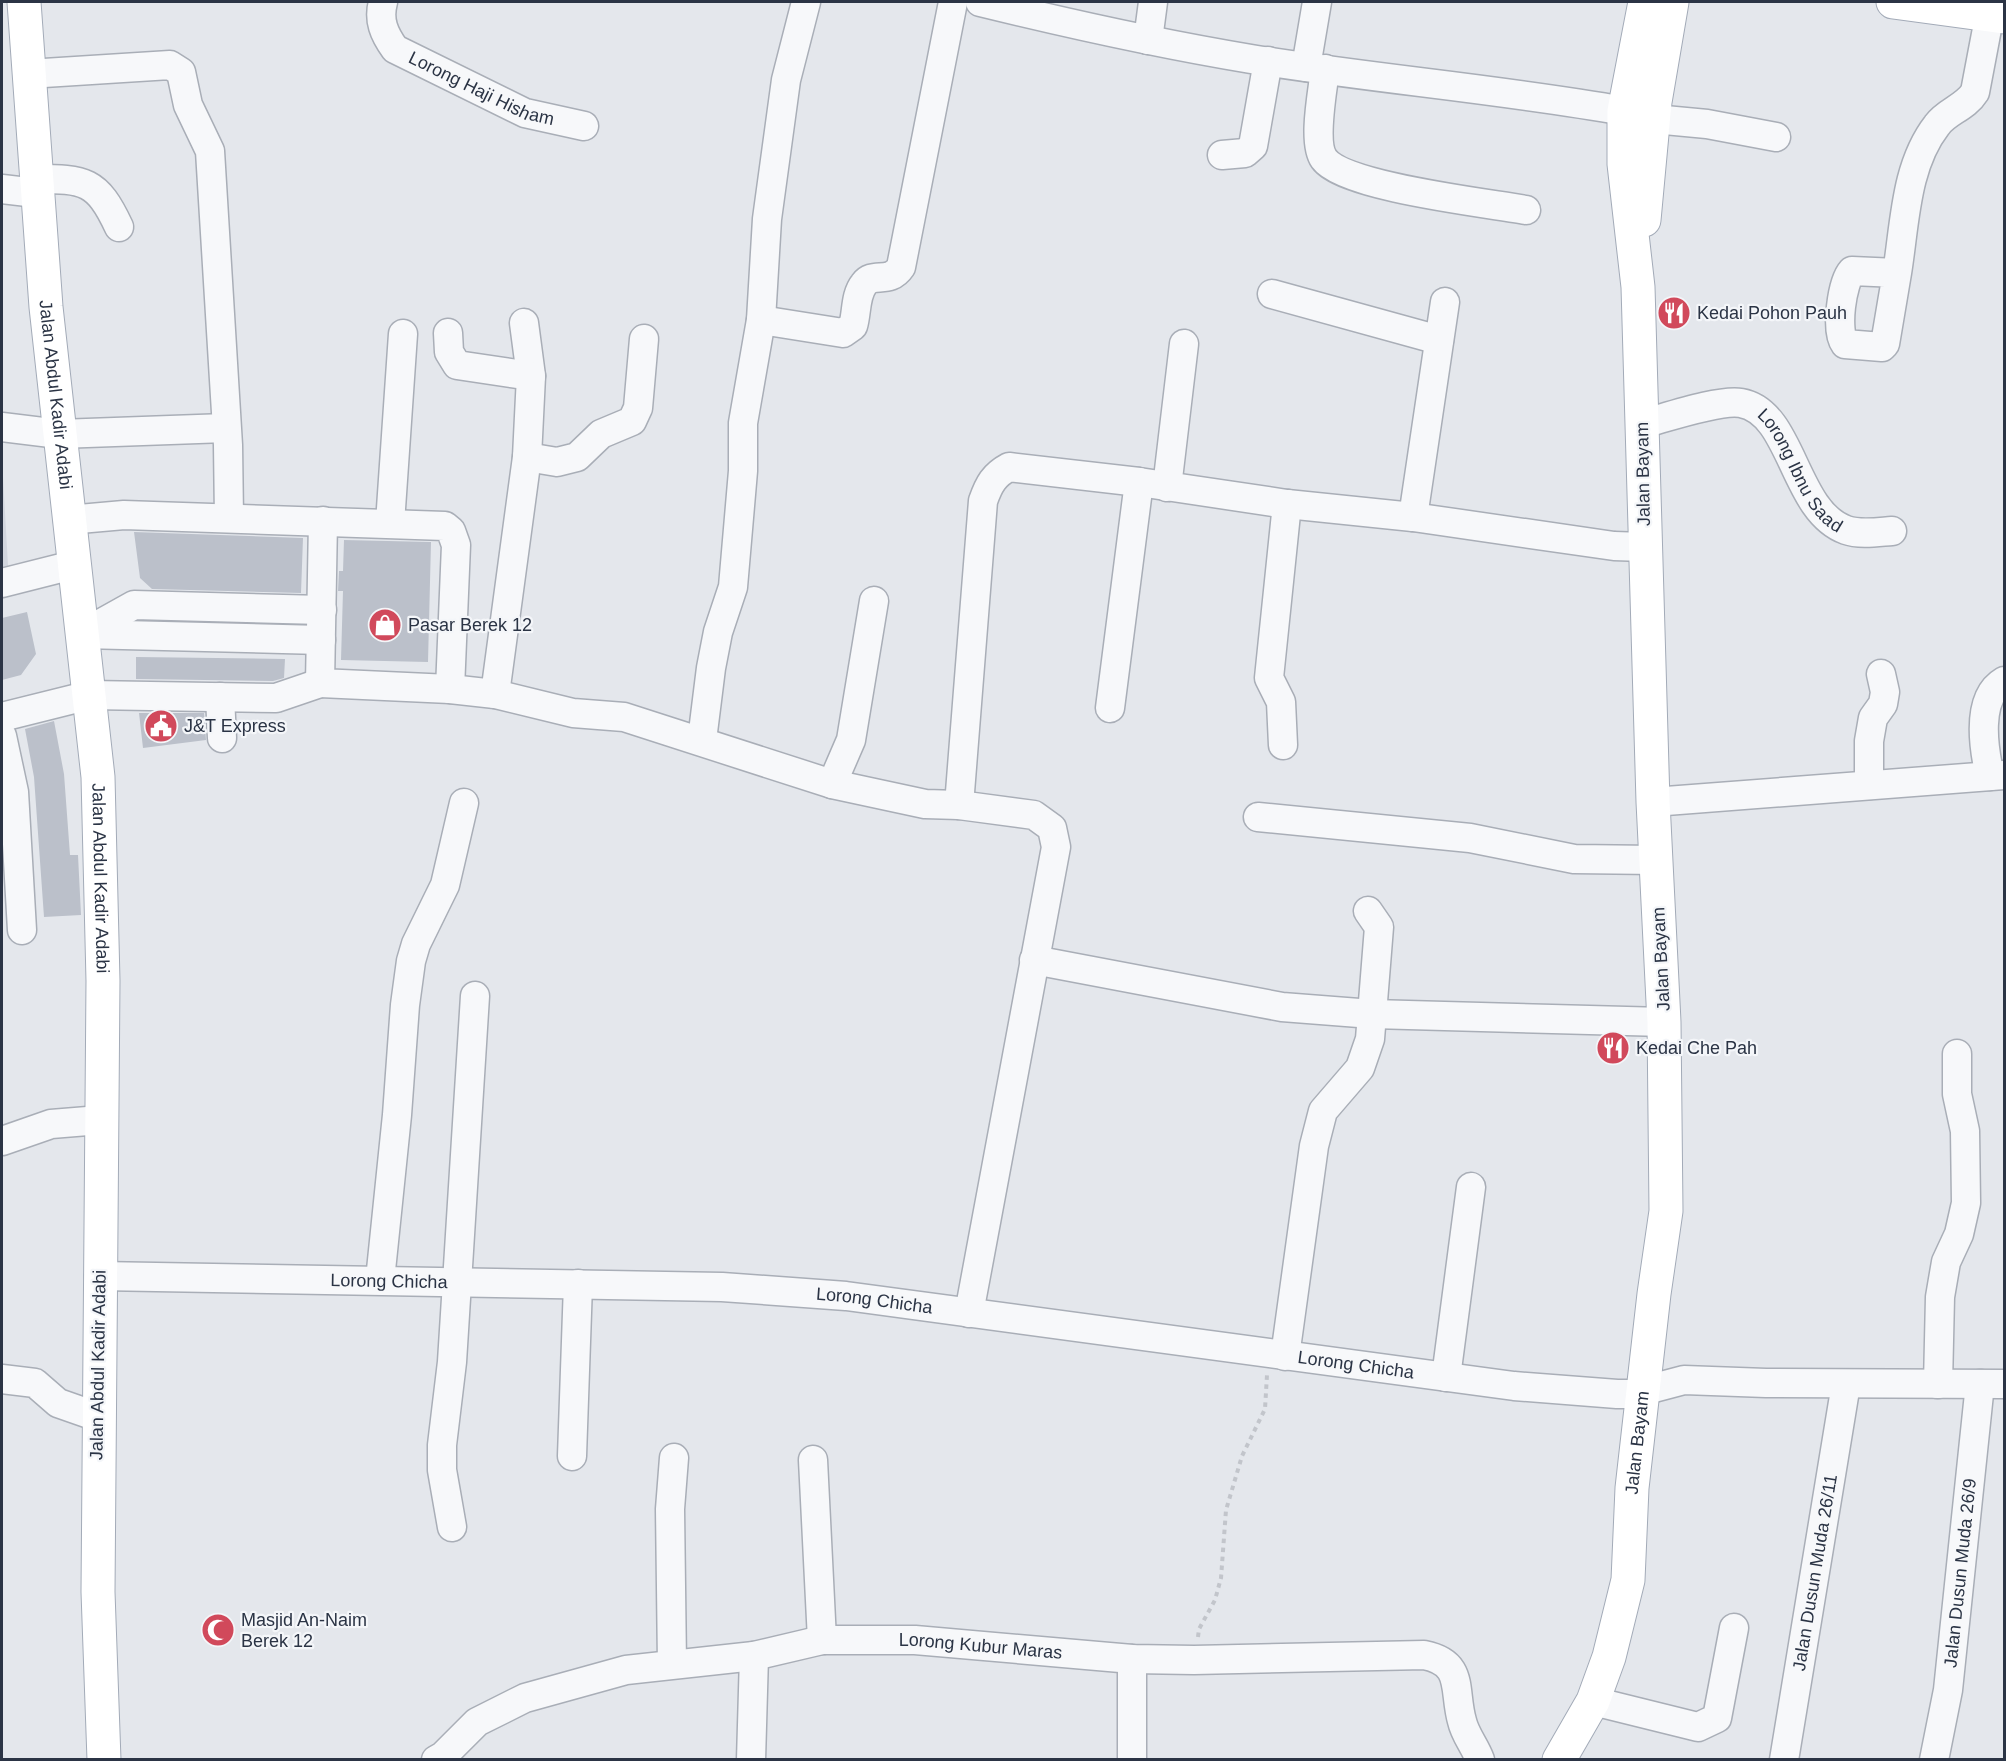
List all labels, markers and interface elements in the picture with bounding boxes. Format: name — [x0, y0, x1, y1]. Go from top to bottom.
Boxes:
street label: Lorong Haji Hisham — [405, 47, 556, 129]
restaurant icon: Kedai Pohon Pauh — [1656, 295, 1692, 331]
street label: Jalan Abdul Kadir Adabi — [36, 299, 76, 490]
place label: Kedai Pohon Pauh — [1697, 303, 1847, 323]
street label: Lorong Ibnu Saad — [1754, 405, 1846, 537]
street label: Jalan Bayam — [1632, 422, 1654, 526]
shop icon: Pasar Berek 12 — [367, 607, 403, 643]
place label: Pasar Berek 12 — [408, 615, 532, 635]
public building icon: J&T Express — [143, 708, 179, 744]
place label: J&T Express — [184, 716, 286, 736]
street label: Jalan Abdul Kadir Adabi — [88, 783, 113, 974]
street label: Jalan Bayam — [1648, 907, 1674, 1011]
restaurant icon: Kedai Che Pah — [1595, 1030, 1631, 1066]
place label: Kedai Che Pah — [1636, 1038, 1757, 1058]
street label: Jalan Abdul Kadir Adabi — [86, 1270, 110, 1460]
street label: Lorong Chicha — [330, 1270, 449, 1292]
street label: Lorong Chicha — [815, 1284, 935, 1318]
street label: Lorong Chicha — [1297, 1347, 1416, 1383]
street label: Jalan Bayam — [1622, 1390, 1653, 1495]
street label: Jalan Dusun Muda 26/11 — [1789, 1473, 1841, 1672]
street label: Jalan Dusun Muda 26/9 — [1940, 1477, 1980, 1669]
place label: Masjid An-Naim Berek 12 — [241, 1610, 367, 1651]
mosque icon: Masjid An-Naim Berek 12 — [200, 1612, 236, 1648]
street label: Lorong Kubur Maras — [899, 1630, 1063, 1663]

